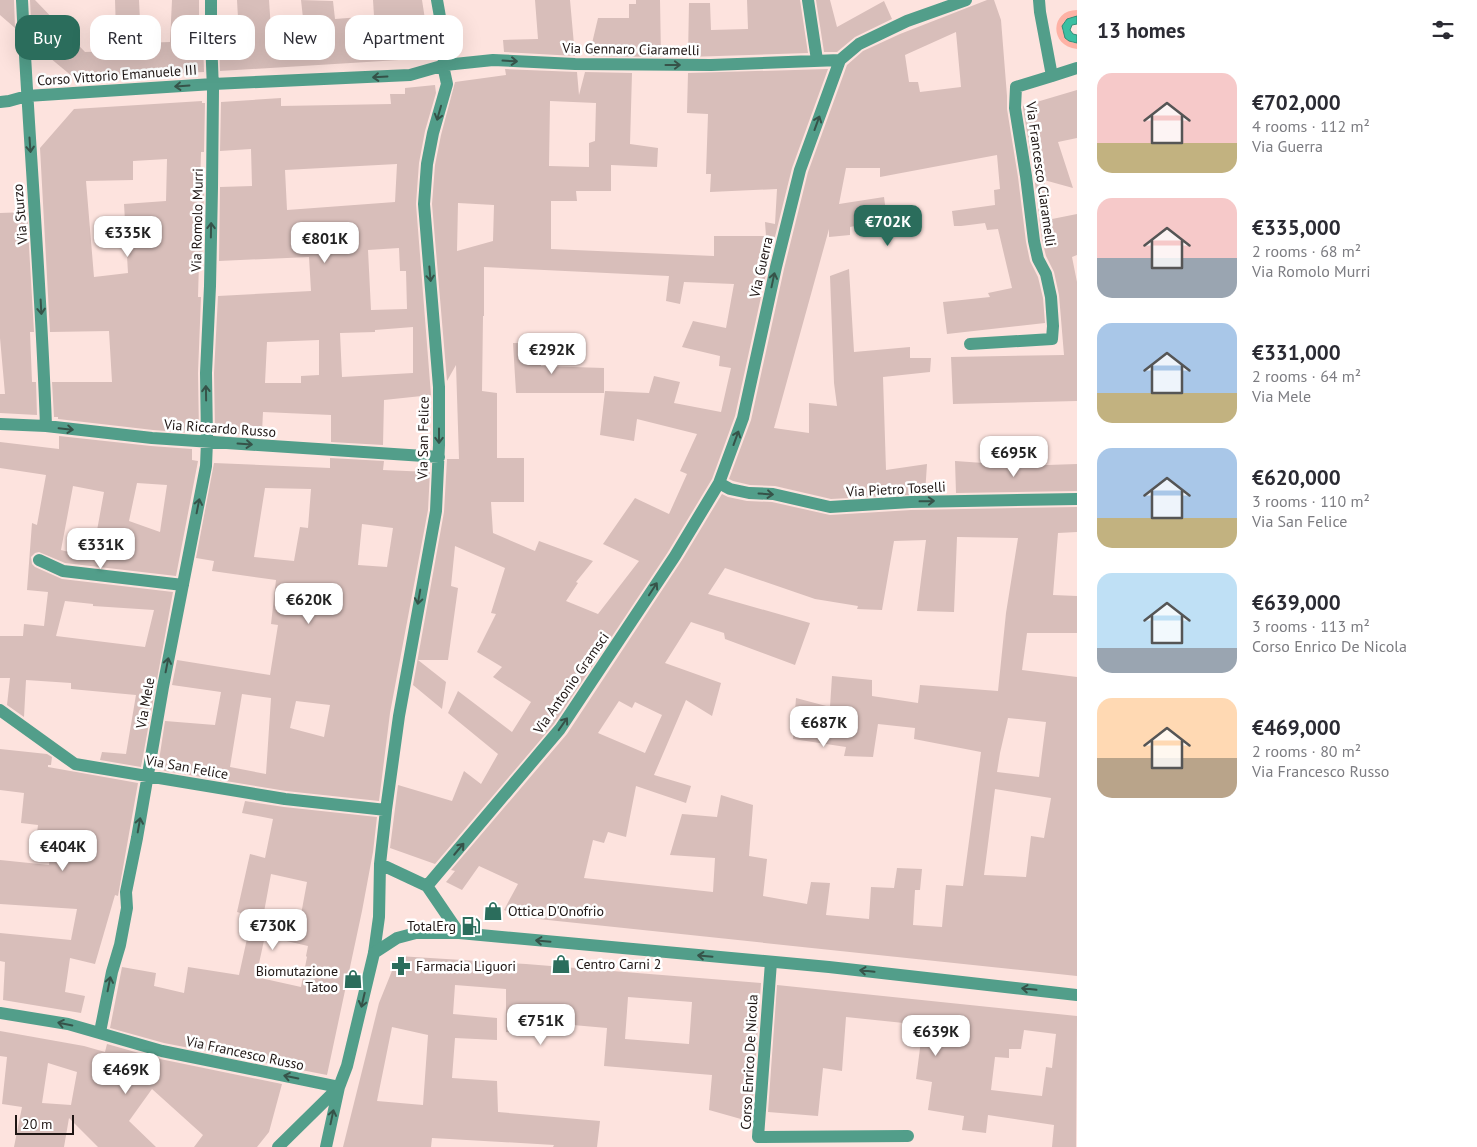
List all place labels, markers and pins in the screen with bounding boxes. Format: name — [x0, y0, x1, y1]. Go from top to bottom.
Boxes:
pin: €702K — [853, 204, 923, 247]
pin: €335K — [93, 216, 163, 258]
pin: €801K — [290, 222, 360, 264]
pin: €292K — [517, 332, 587, 375]
pin: €695K — [979, 436, 1049, 478]
pin: €331K — [66, 528, 136, 570]
pin: €620K — [274, 582, 344, 625]
pin: €687K — [789, 706, 859, 748]
pin: €404K — [28, 830, 98, 872]
shop icon: Ottica D'Onofrio — [482, 900, 504, 922]
place label: Ottica D'Onofrio — [508, 902, 604, 920]
pin: €730K — [238, 908, 308, 951]
fuel station icon: TotalErg — [460, 915, 482, 937]
place label: TotalErg — [407, 917, 456, 935]
shop icon: Centro Carni 2 — [550, 953, 572, 975]
pharmacy icon: Farmacia Liguori — [390, 955, 412, 977]
place label: Centro Carni 2 — [576, 955, 661, 973]
place label: Farmacia Liguori — [416, 957, 516, 975]
place label: Biomutazione Tatoo — [256, 962, 338, 996]
shop icon: Biomutazione Tatoo — [342, 968, 364, 990]
pin: €751K — [506, 1004, 576, 1046]
pin: €639K — [901, 1014, 971, 1057]
pin: €469K — [91, 1052, 161, 1095]

